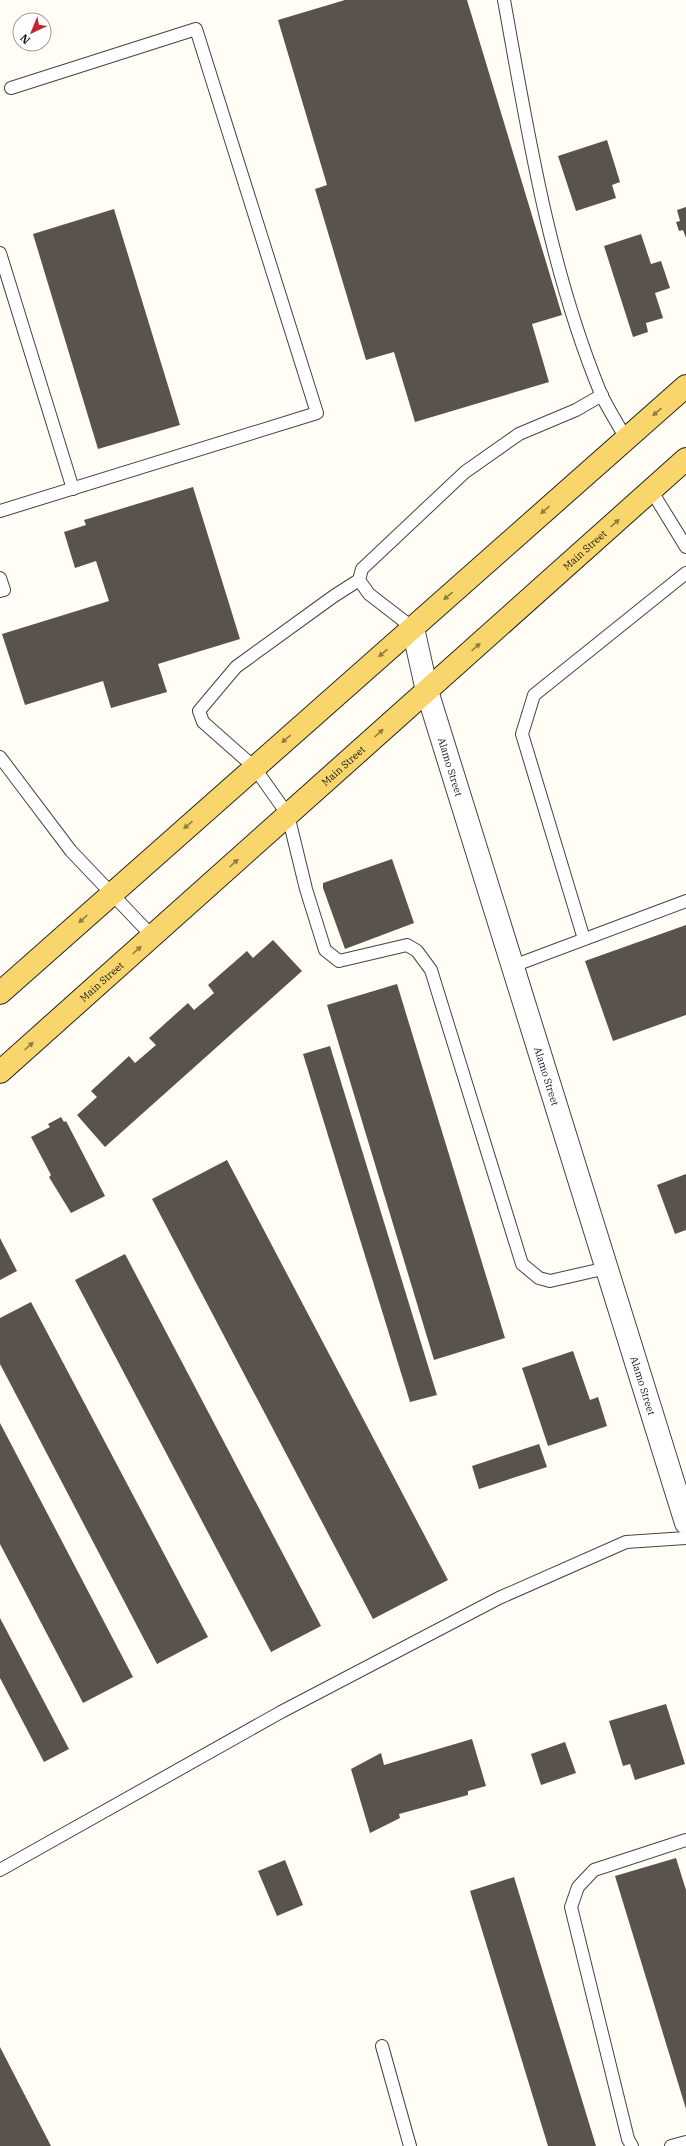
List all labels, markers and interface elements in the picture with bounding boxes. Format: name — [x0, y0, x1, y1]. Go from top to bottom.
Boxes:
north arrow — [12, 12, 52, 52]
text: N — [17, 31, 33, 47]
one-way arrow — [652, 407, 661, 416]
one-way arrow — [540, 506, 551, 515]
one-way arrow — [610, 518, 620, 527]
street label: Main Street — [560, 526, 609, 573]
one-way arrow — [443, 592, 453, 601]
one-way arrow — [471, 642, 481, 652]
one-way arrow — [378, 649, 389, 658]
one-way arrow — [374, 729, 385, 738]
one-way arrow — [281, 735, 291, 744]
street label: Alamo Street — [435, 736, 466, 798]
street label: Main Street — [318, 742, 368, 788]
one-way arrow — [183, 821, 194, 830]
one-way arrow — [228, 859, 239, 868]
one-way arrow — [78, 915, 88, 924]
one-way arrow — [131, 945, 142, 954]
street label: Main Street — [77, 958, 126, 1004]
one-way arrow — [24, 1041, 34, 1050]
street label: Alamo Street — [532, 1045, 562, 1108]
street label: Alamo Street — [628, 1355, 659, 1417]

